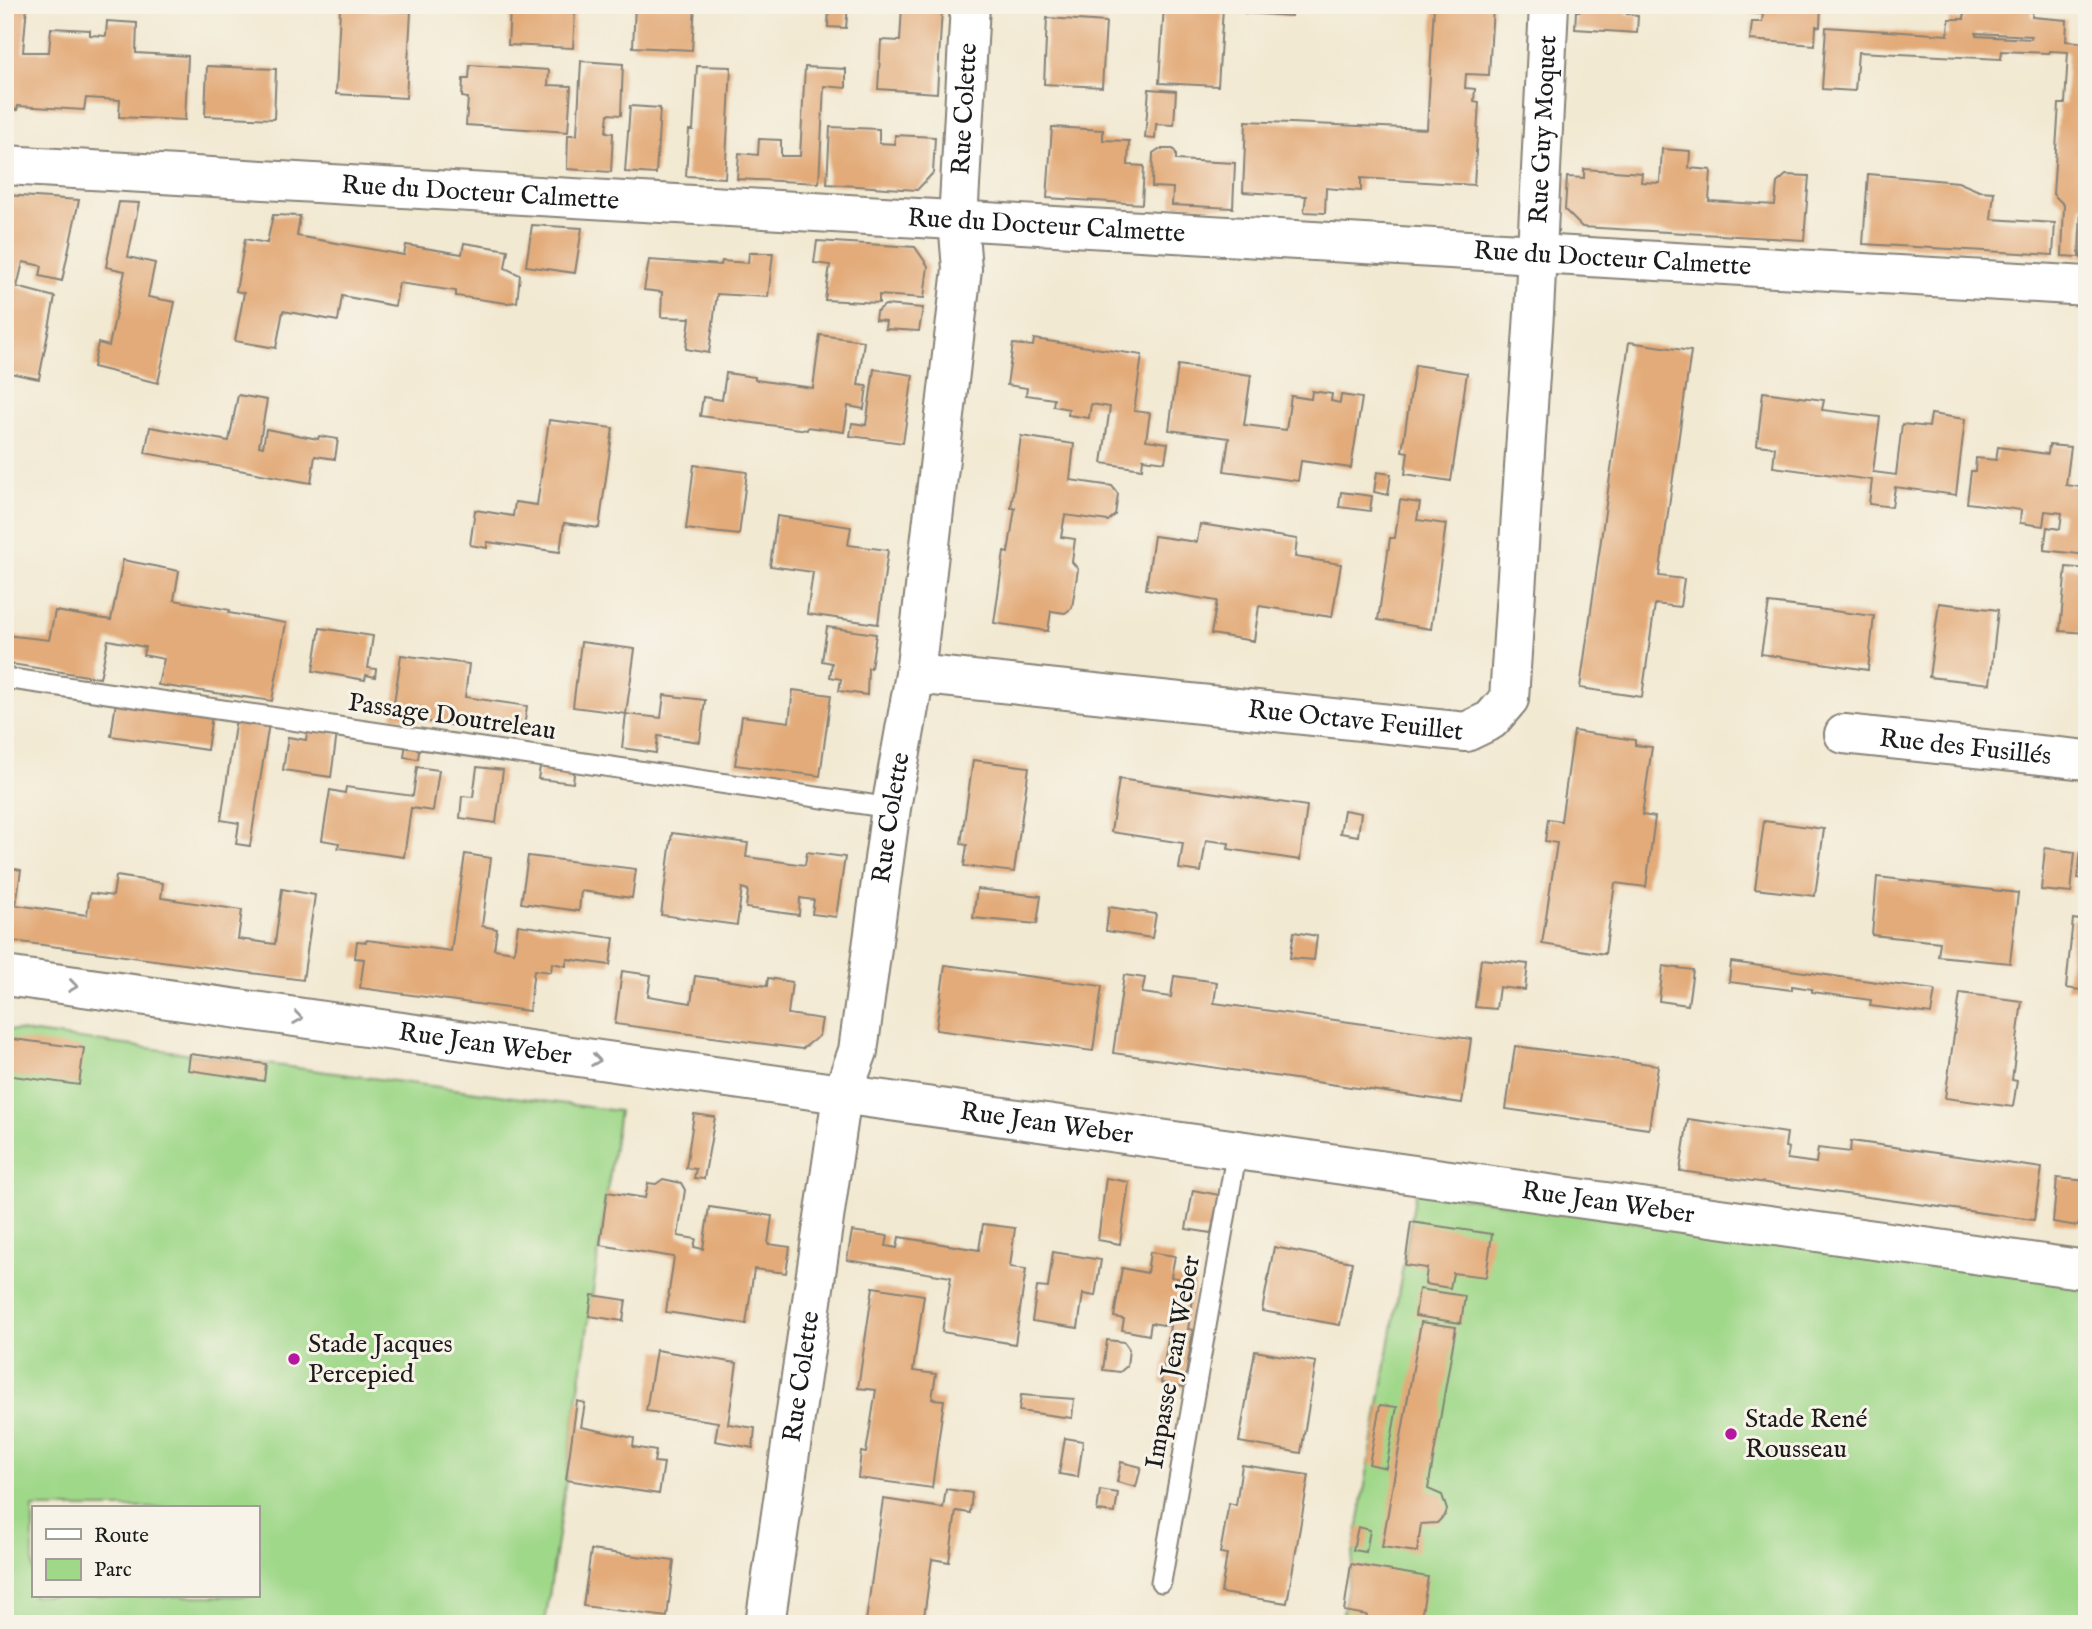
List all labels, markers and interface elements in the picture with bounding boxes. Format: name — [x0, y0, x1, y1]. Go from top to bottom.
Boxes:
street label: Rue Guy Moquet — [1522, 34, 1564, 225]
street label: Rue Colette — [944, 42, 984, 176]
street label: Rue du Docteur Calmette — [340, 168, 620, 217]
street label: Rue du Docteur Calmette — [906, 201, 1186, 250]
street label: Rue du Docteur Calmette — [1472, 234, 1752, 283]
street label: Passage Doutreleau — [346, 686, 558, 748]
street label: Rue Octave Feuillet — [1246, 693, 1465, 748]
street label: Rue des Fusillés — [1878, 721, 2053, 773]
street label: Rue Colette — [864, 750, 917, 885]
one-way arrow — [67, 978, 79, 993]
one-way arrow — [292, 1010, 304, 1025]
street label: Rue Jean Weber — [397, 1015, 574, 1072]
one-way arrow — [590, 1052, 602, 1067]
street label: Rue Jean Weber — [958, 1095, 1136, 1152]
street label: Rue Jean Weber — [1519, 1174, 1697, 1231]
street label: Impasse Jean Weber — [1138, 1252, 1208, 1471]
street label: Rue Colette — [775, 1309, 827, 1444]
place label: Stade Jacques Percepied — [308, 1328, 453, 1391]
marker: Stade Jacques Percepied — [286, 1351, 302, 1367]
place label: Stade René Rousseau — [1745, 1403, 1867, 1466]
marker: Stade René Rousseau — [1723, 1426, 1739, 1442]
legend — [32, 1506, 259, 1598]
text: Route — [94, 1523, 149, 1550]
text: Parc — [94, 1557, 132, 1584]

